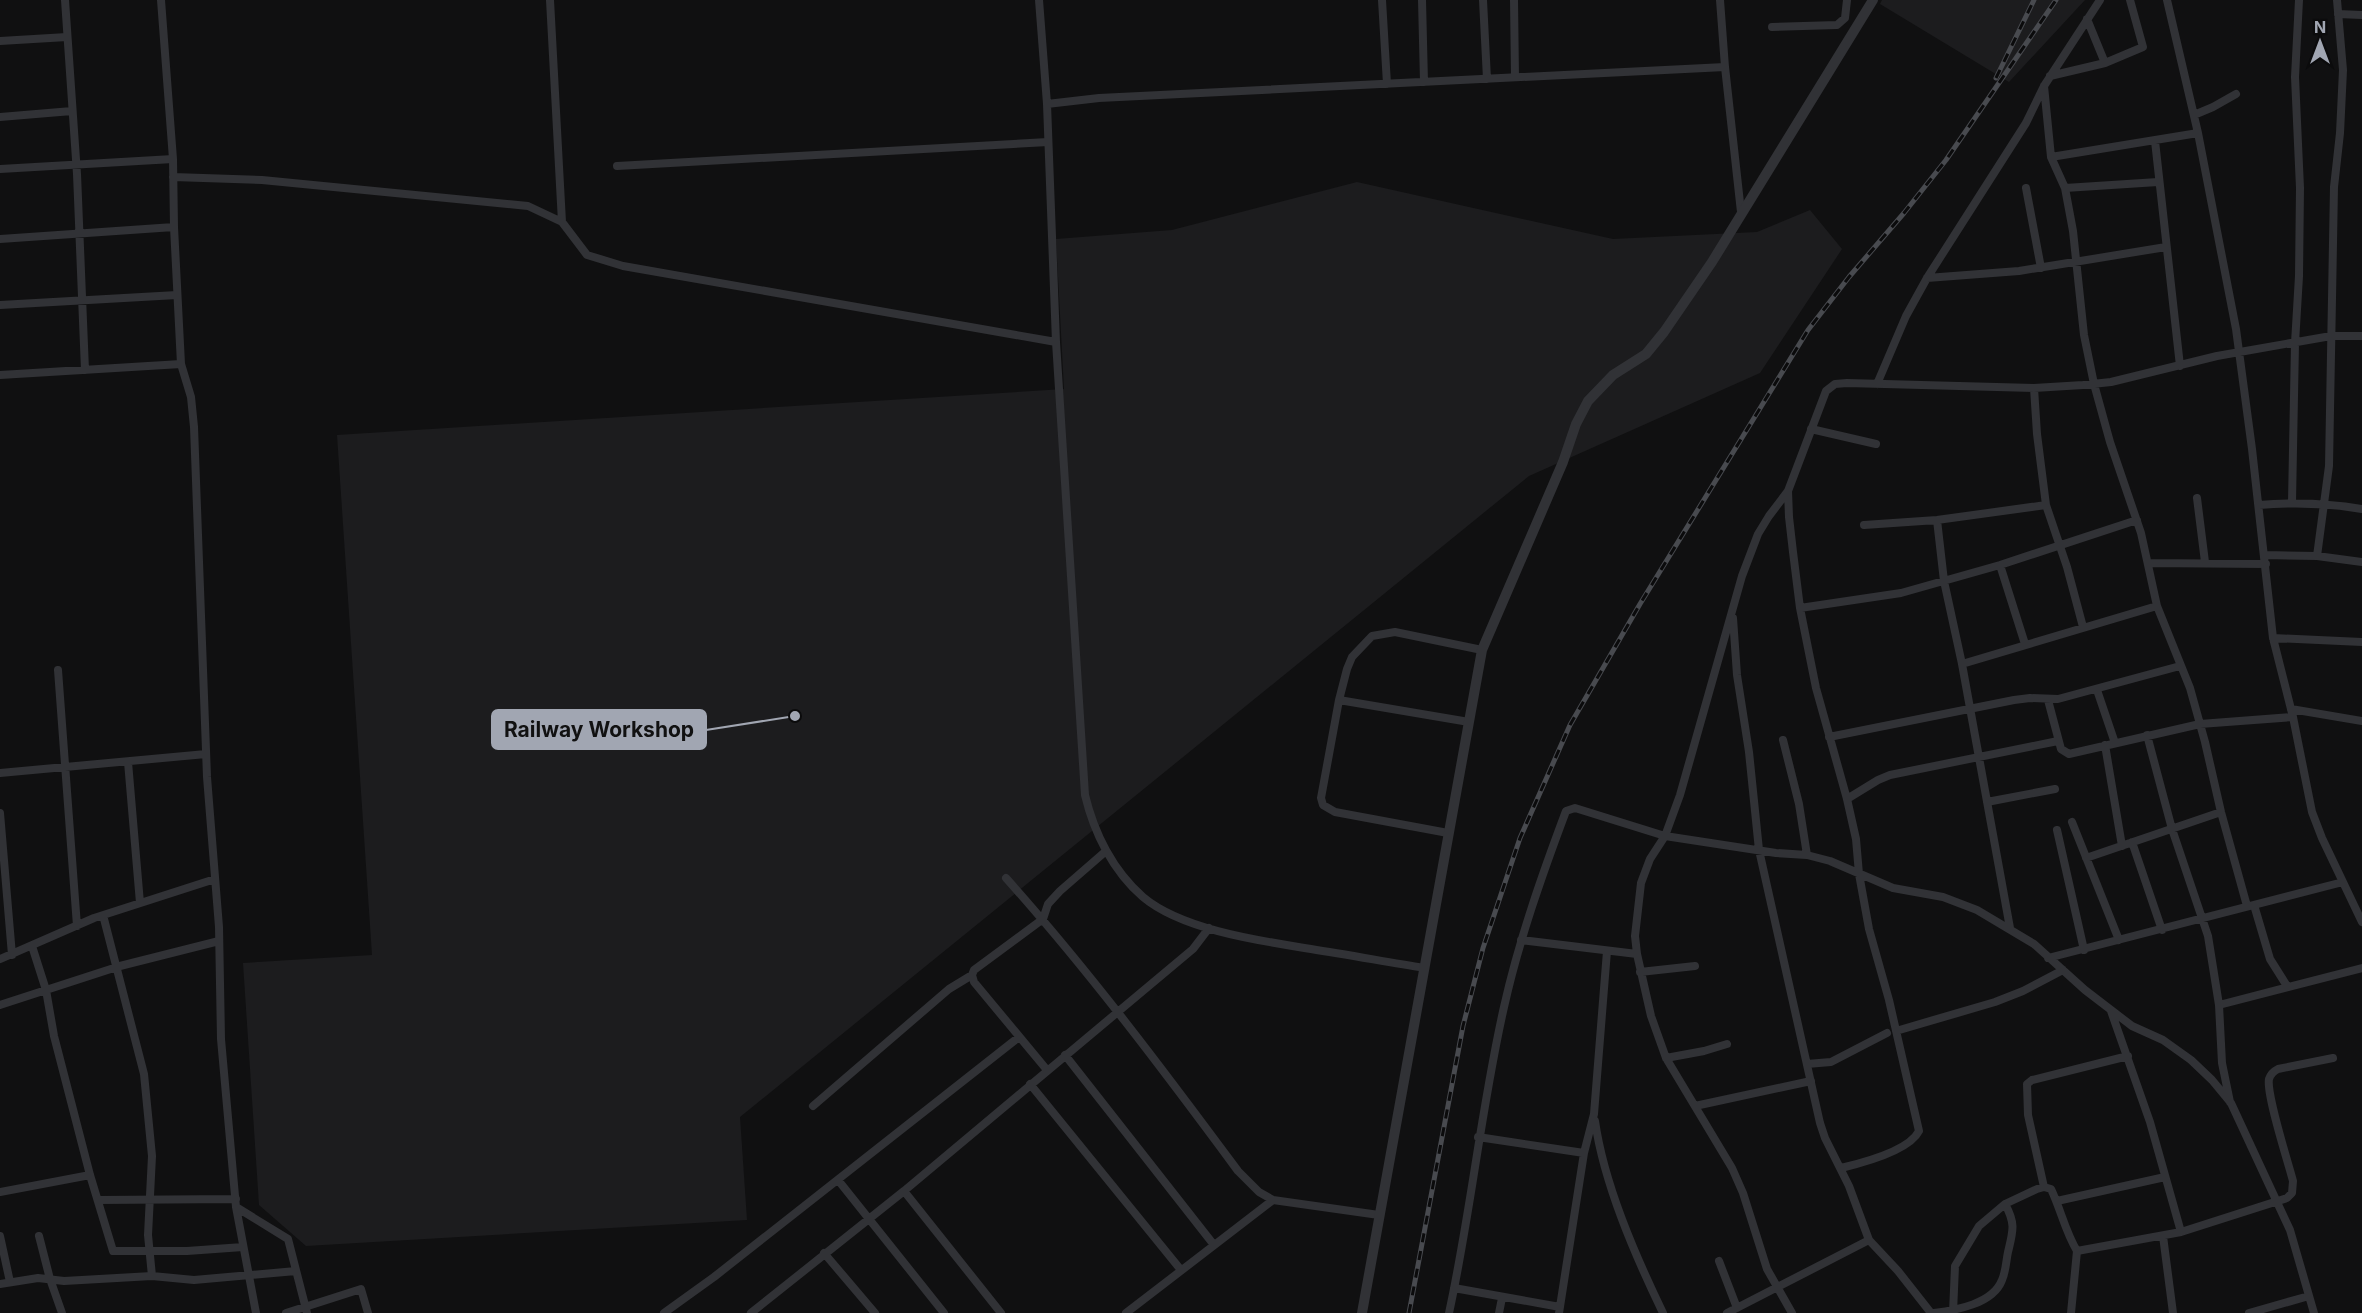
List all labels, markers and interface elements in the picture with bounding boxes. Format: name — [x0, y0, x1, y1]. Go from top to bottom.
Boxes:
north arrow — [2290, 12, 2350, 72]
text: N — [2314, 17, 2326, 37]
callout: Railway Workshop — [492, 710, 706, 749]
text: Railway Workshop — [504, 717, 694, 742]

